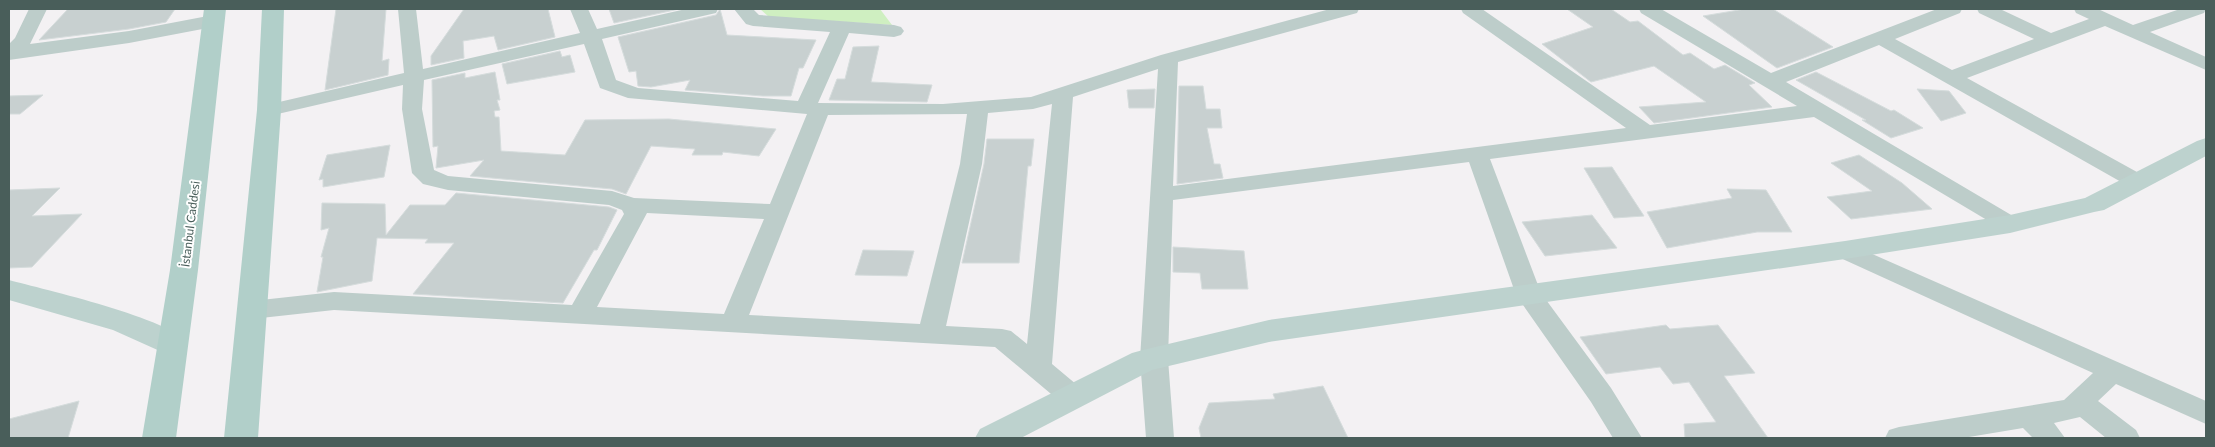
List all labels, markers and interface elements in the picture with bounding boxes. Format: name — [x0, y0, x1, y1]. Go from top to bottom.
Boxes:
street label: İstanbul Caddesi — [177, 180, 203, 268]

